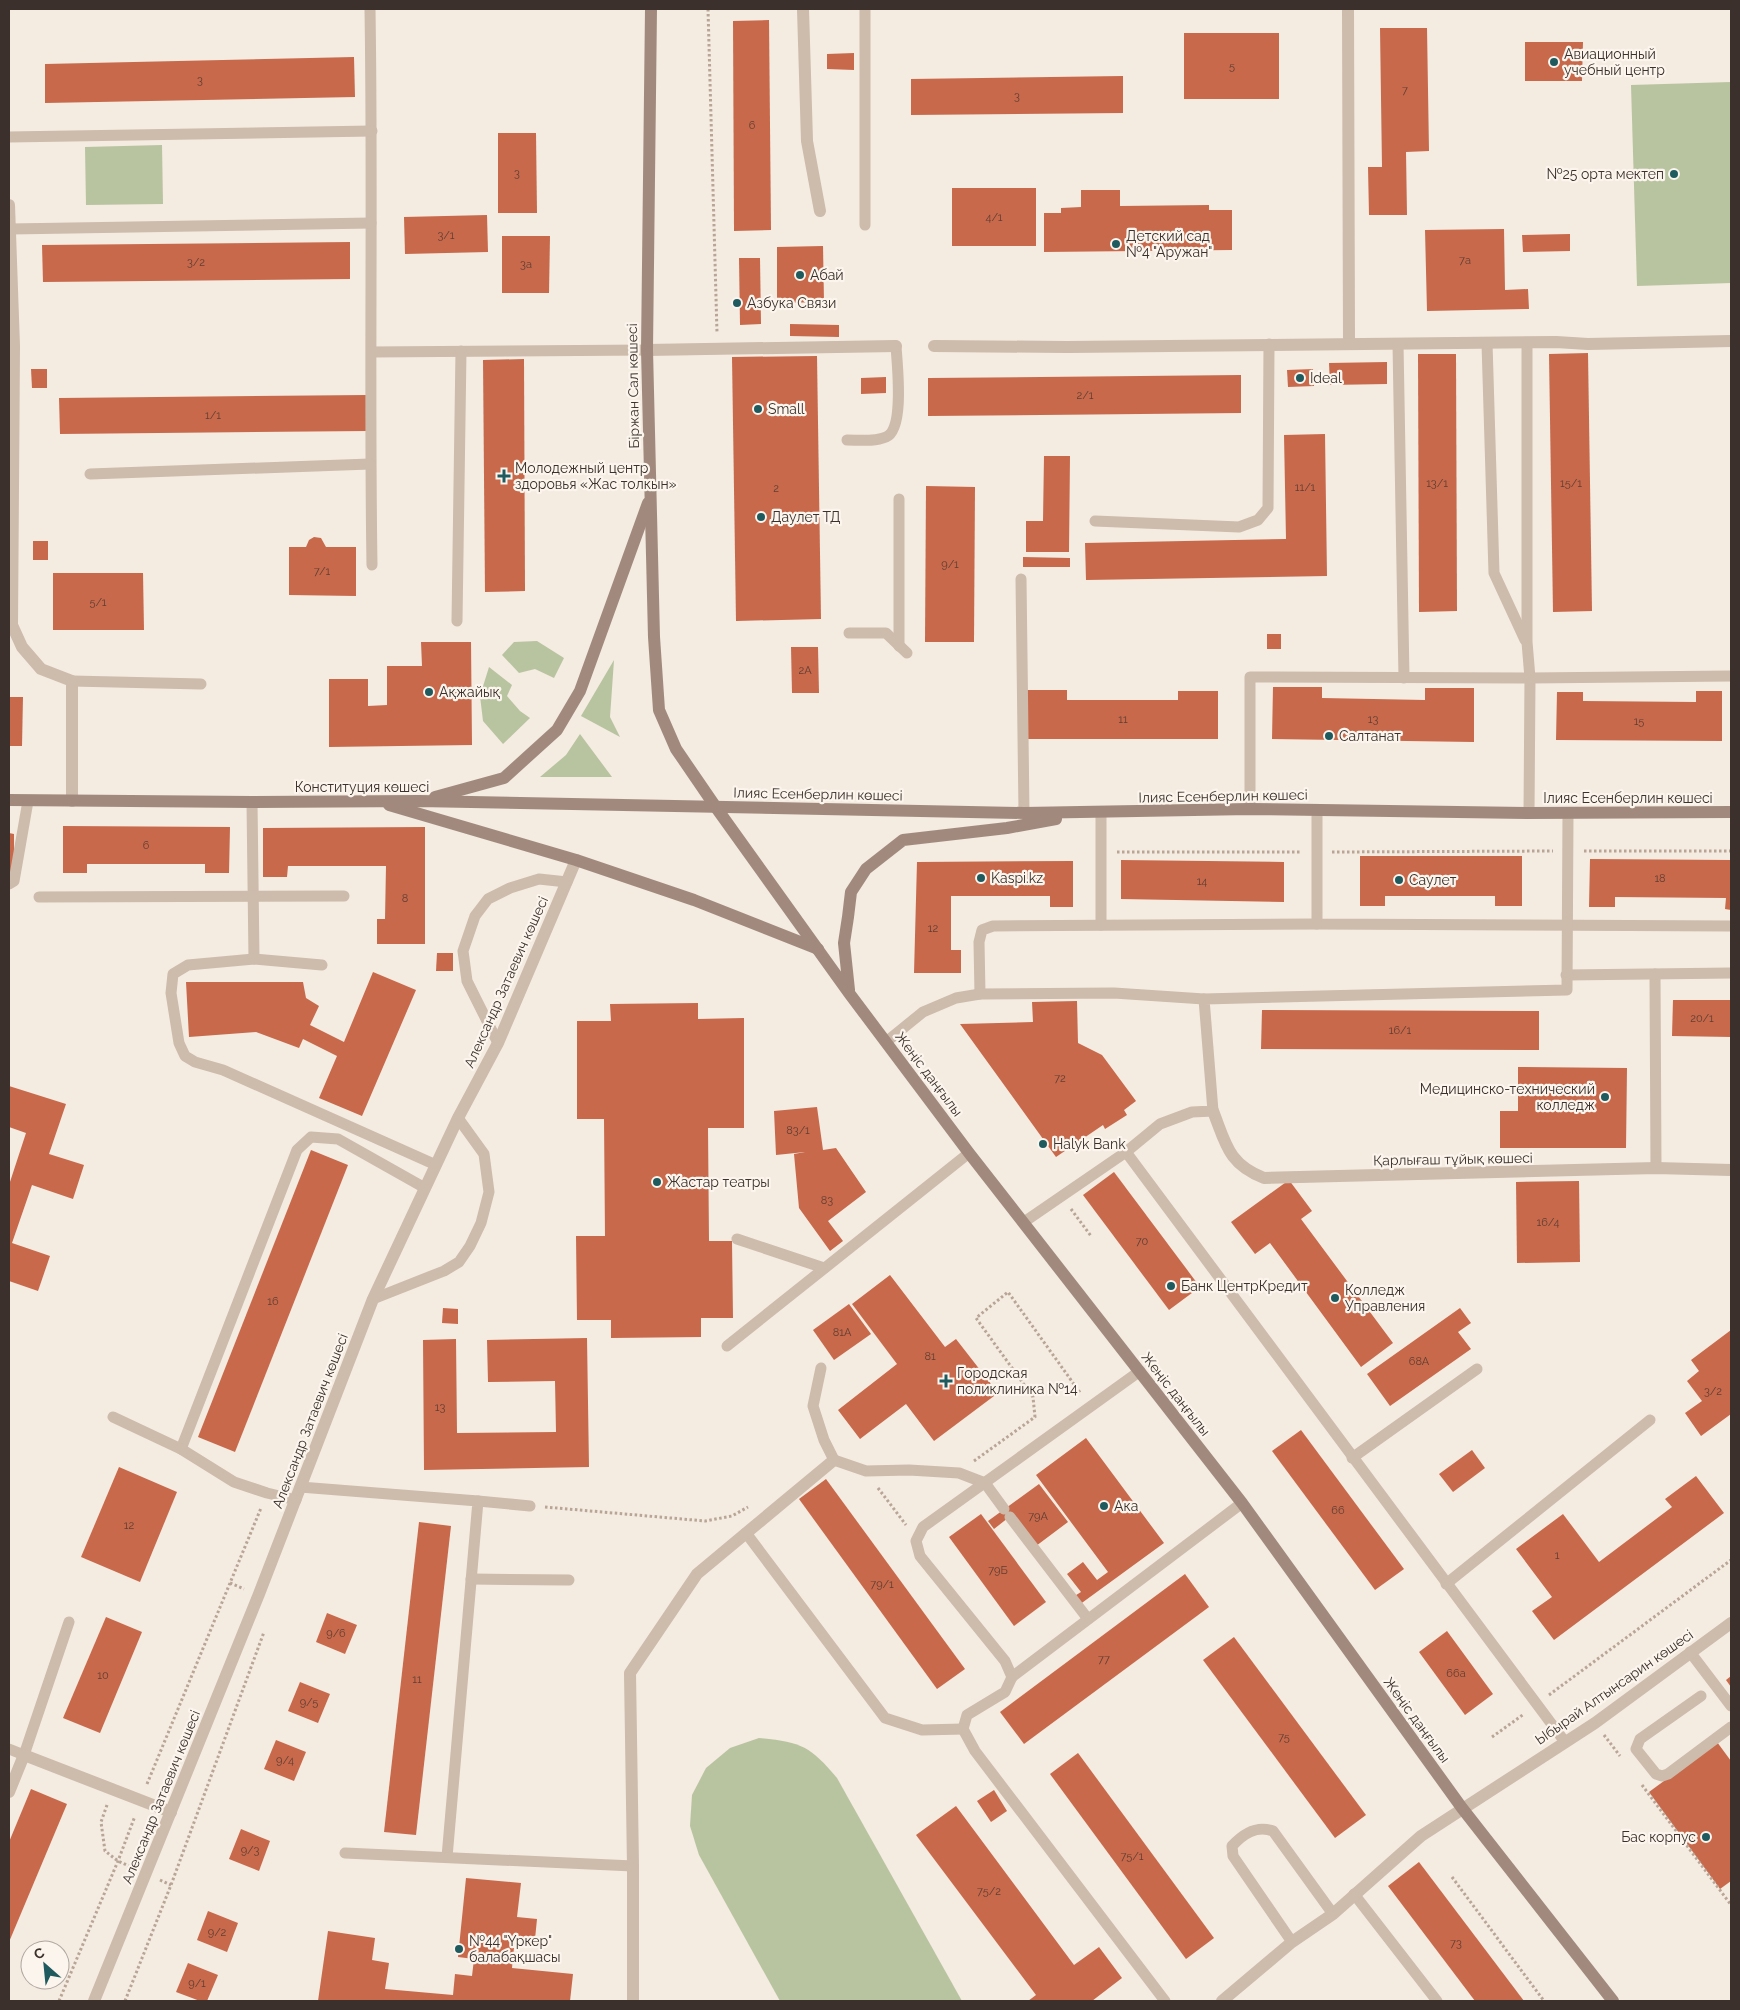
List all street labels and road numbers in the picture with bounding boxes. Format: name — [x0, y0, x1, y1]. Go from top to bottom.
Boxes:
street label: Біржан Сал көшесі — [624, 323, 642, 449]
street label: Конституция көшесі — [295, 779, 429, 795]
street label: Ілияс Есенберлин көшесі — [733, 785, 903, 803]
street label: Ілияс Есенберлин көшесі — [1138, 787, 1308, 805]
street label: Ілияс Есенберлин көшесі — [1543, 790, 1713, 806]
street label: Александр Затаевич көшесі — [461, 894, 551, 1070]
street label: Жеңіс даңғылы — [892, 1029, 966, 1119]
street label: Қарлығаш тұйық көшесі — [1373, 1150, 1533, 1168]
street label: Александр Затаевич көшесі — [269, 1331, 351, 1511]
street label: Жеңіс даңғылы — [1138, 1349, 1214, 1439]
street label: Ыбырай Алтынсарин көшесі — [1532, 1626, 1696, 1748]
street label: Жеңіс даңғылы — [1381, 1674, 1453, 1766]
street label: Александр Затаевич көшесі — [119, 1708, 203, 1886]

